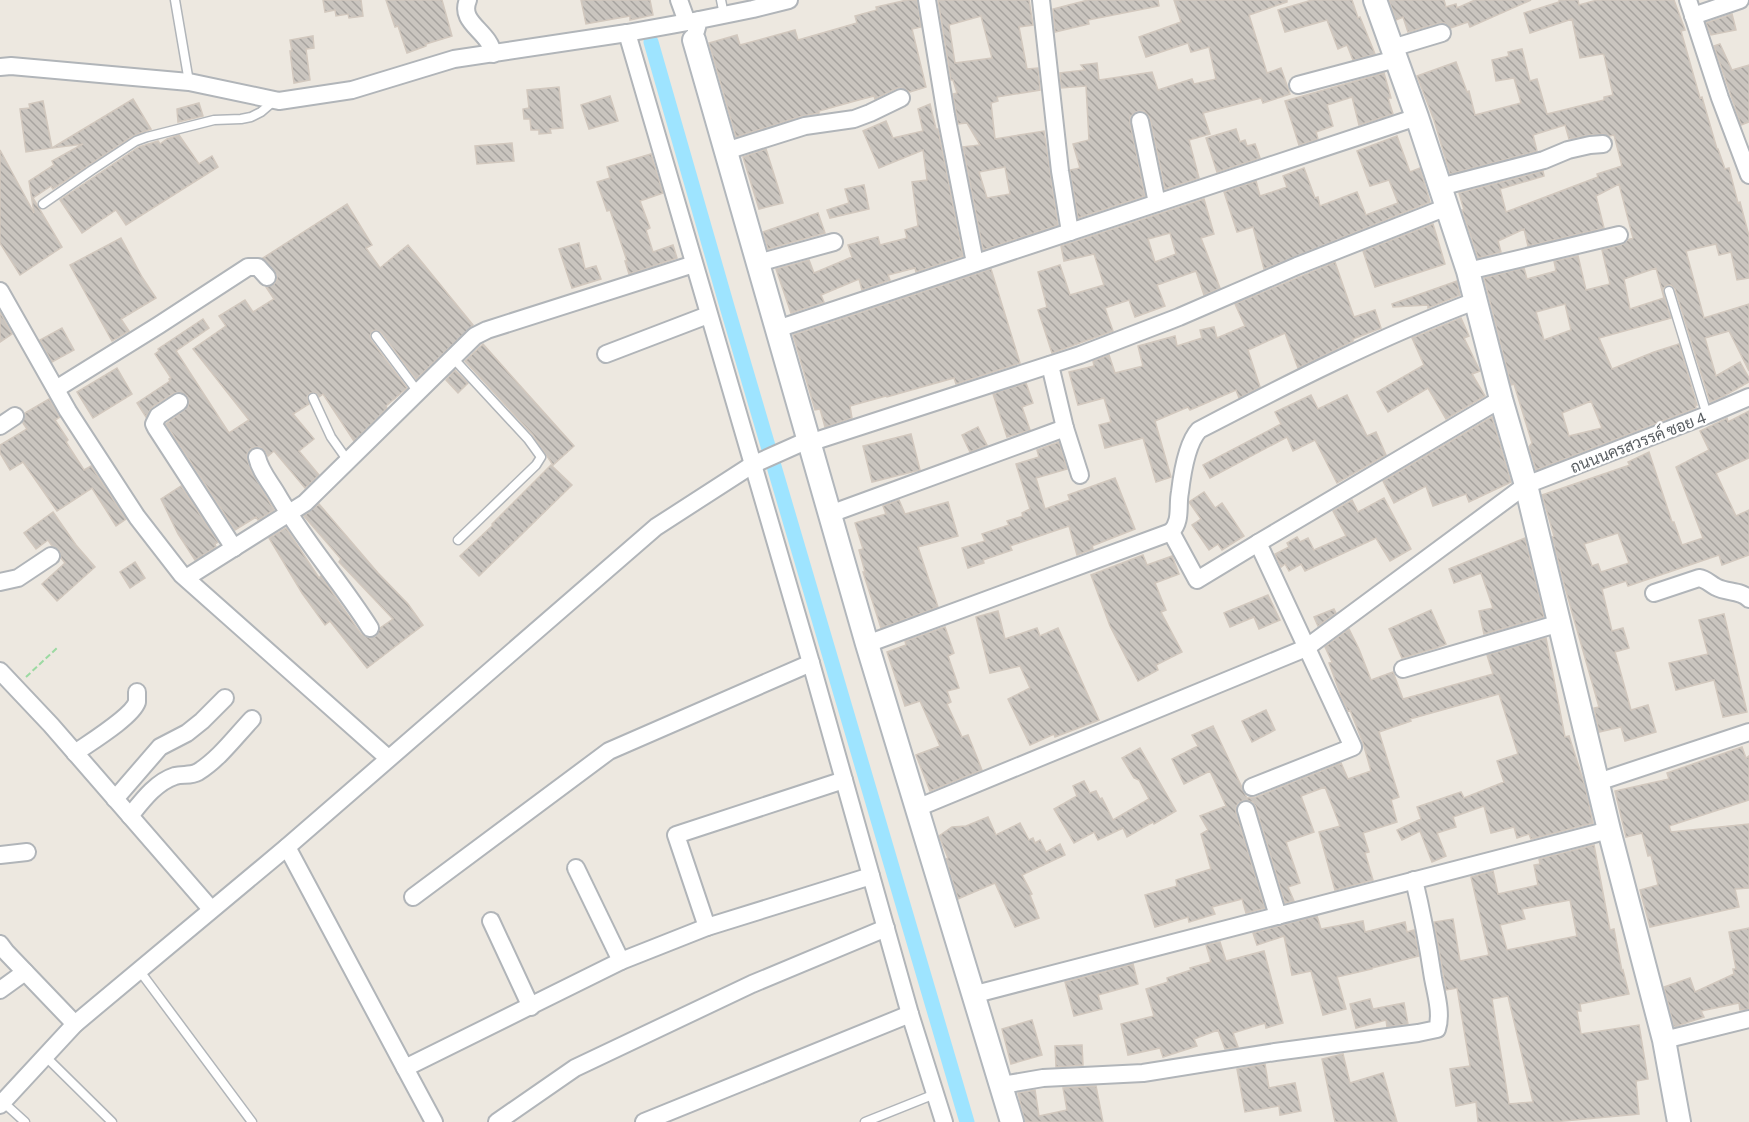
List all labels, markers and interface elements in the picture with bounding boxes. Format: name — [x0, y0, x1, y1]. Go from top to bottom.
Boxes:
street label: ถนนนครสวรรค์ ซอย 4 — [1566, 405, 1709, 476]

